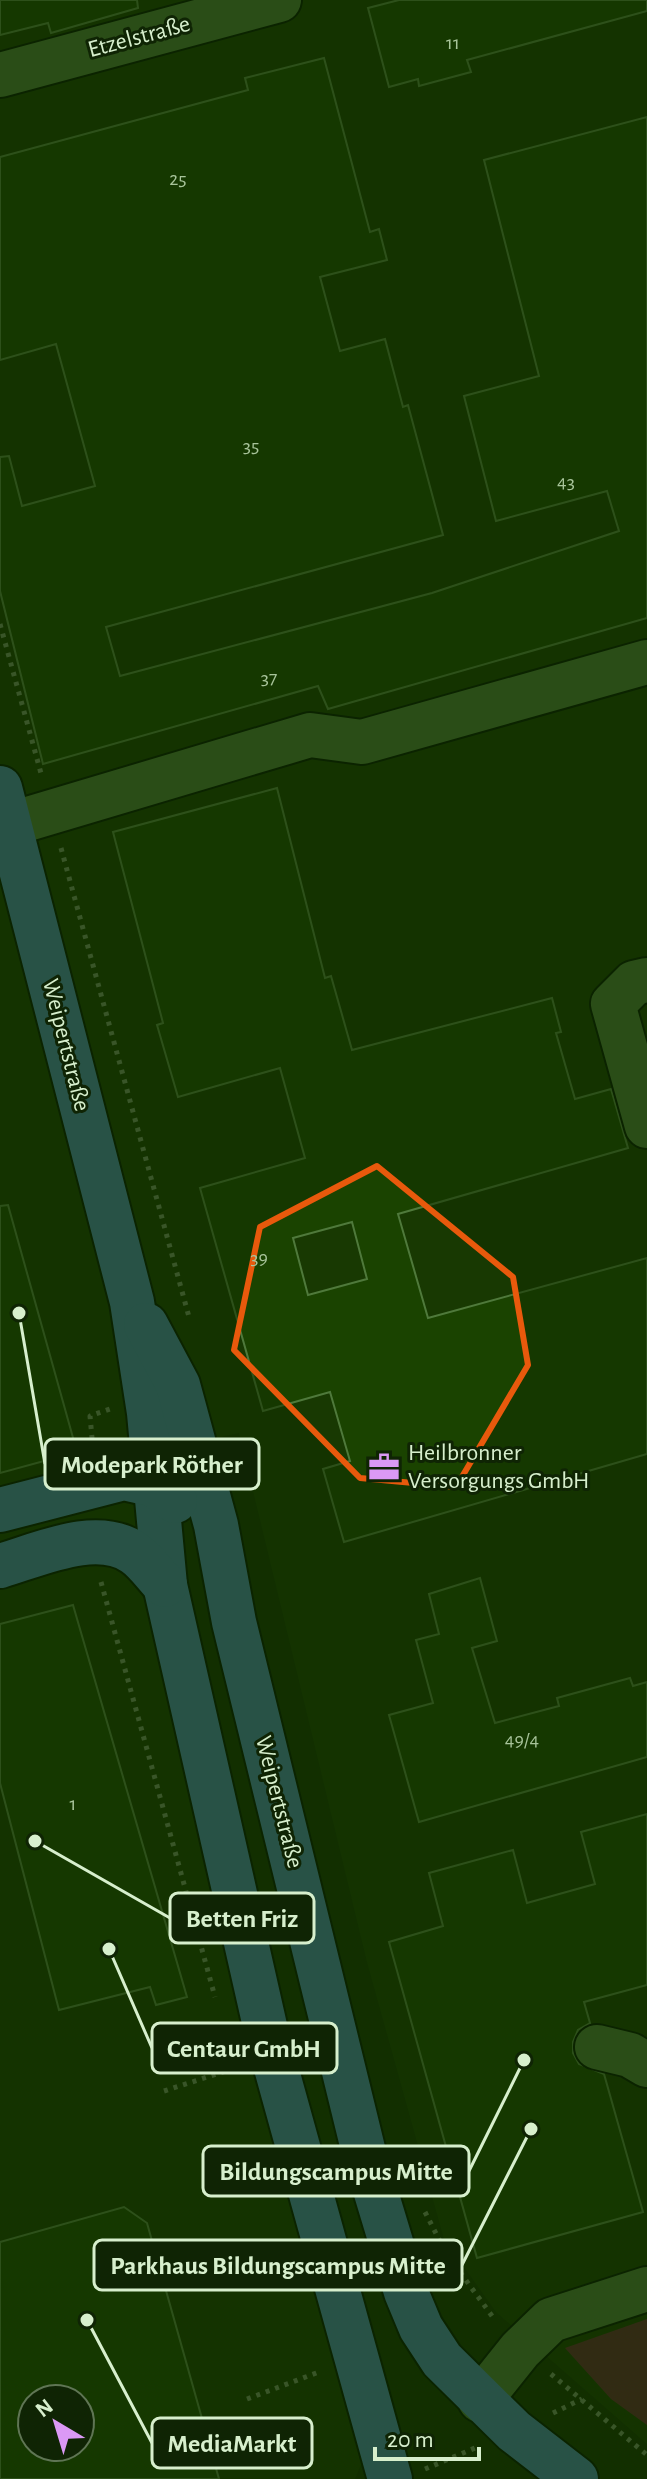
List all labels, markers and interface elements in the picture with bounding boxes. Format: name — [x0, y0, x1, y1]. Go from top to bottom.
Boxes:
street label: Etzelstraße — [85, 12, 193, 62]
house number: 11 — [446, 33, 460, 53]
house number: 25 — [169, 169, 187, 189]
house number: 35 — [243, 436, 259, 456]
house number: 43 — [557, 472, 575, 492]
house number: 37 — [261, 668, 277, 688]
street label: Weipertstraße — [38, 976, 94, 1114]
house number: 39 — [250, 1248, 268, 1268]
callout: Modepark Röther — [45, 1439, 259, 1489]
place label: Heilbronner Versorgungs GmbH — [408, 1441, 589, 1493]
office icon: Heilbronner Versorgungs GmbH — [367, 1450, 401, 1484]
text: Modepark Röther — [61, 1452, 243, 1478]
house number: 49/4 — [505, 1730, 539, 1750]
street label: Weipertstraße — [251, 1733, 307, 1871]
house number: 1 — [70, 1794, 76, 1814]
callout: Betten Friz — [170, 1893, 314, 1943]
text: Betten Friz — [186, 1906, 298, 1932]
callout: Centaur GmbH — [152, 2023, 337, 2073]
text: Centaur GmbH — [167, 2036, 321, 2062]
callout: Bildungscampus Mitte — [203, 2146, 469, 2196]
text: Bildungscampus Mitte — [219, 2159, 453, 2185]
callout: Parkhaus Bildungscampus Mitte — [94, 2240, 462, 2290]
text: Parkhaus Bildungscampus Mitte — [110, 2253, 446, 2279]
north arrow — [16, 2383, 96, 2463]
text: N — [32, 2395, 57, 2421]
scale bar — [375, 2411, 479, 2461]
callout: MediaMarkt — [152, 2418, 312, 2468]
text: 20 m — [387, 2428, 434, 2452]
text: MediaMarkt — [168, 2431, 297, 2457]

